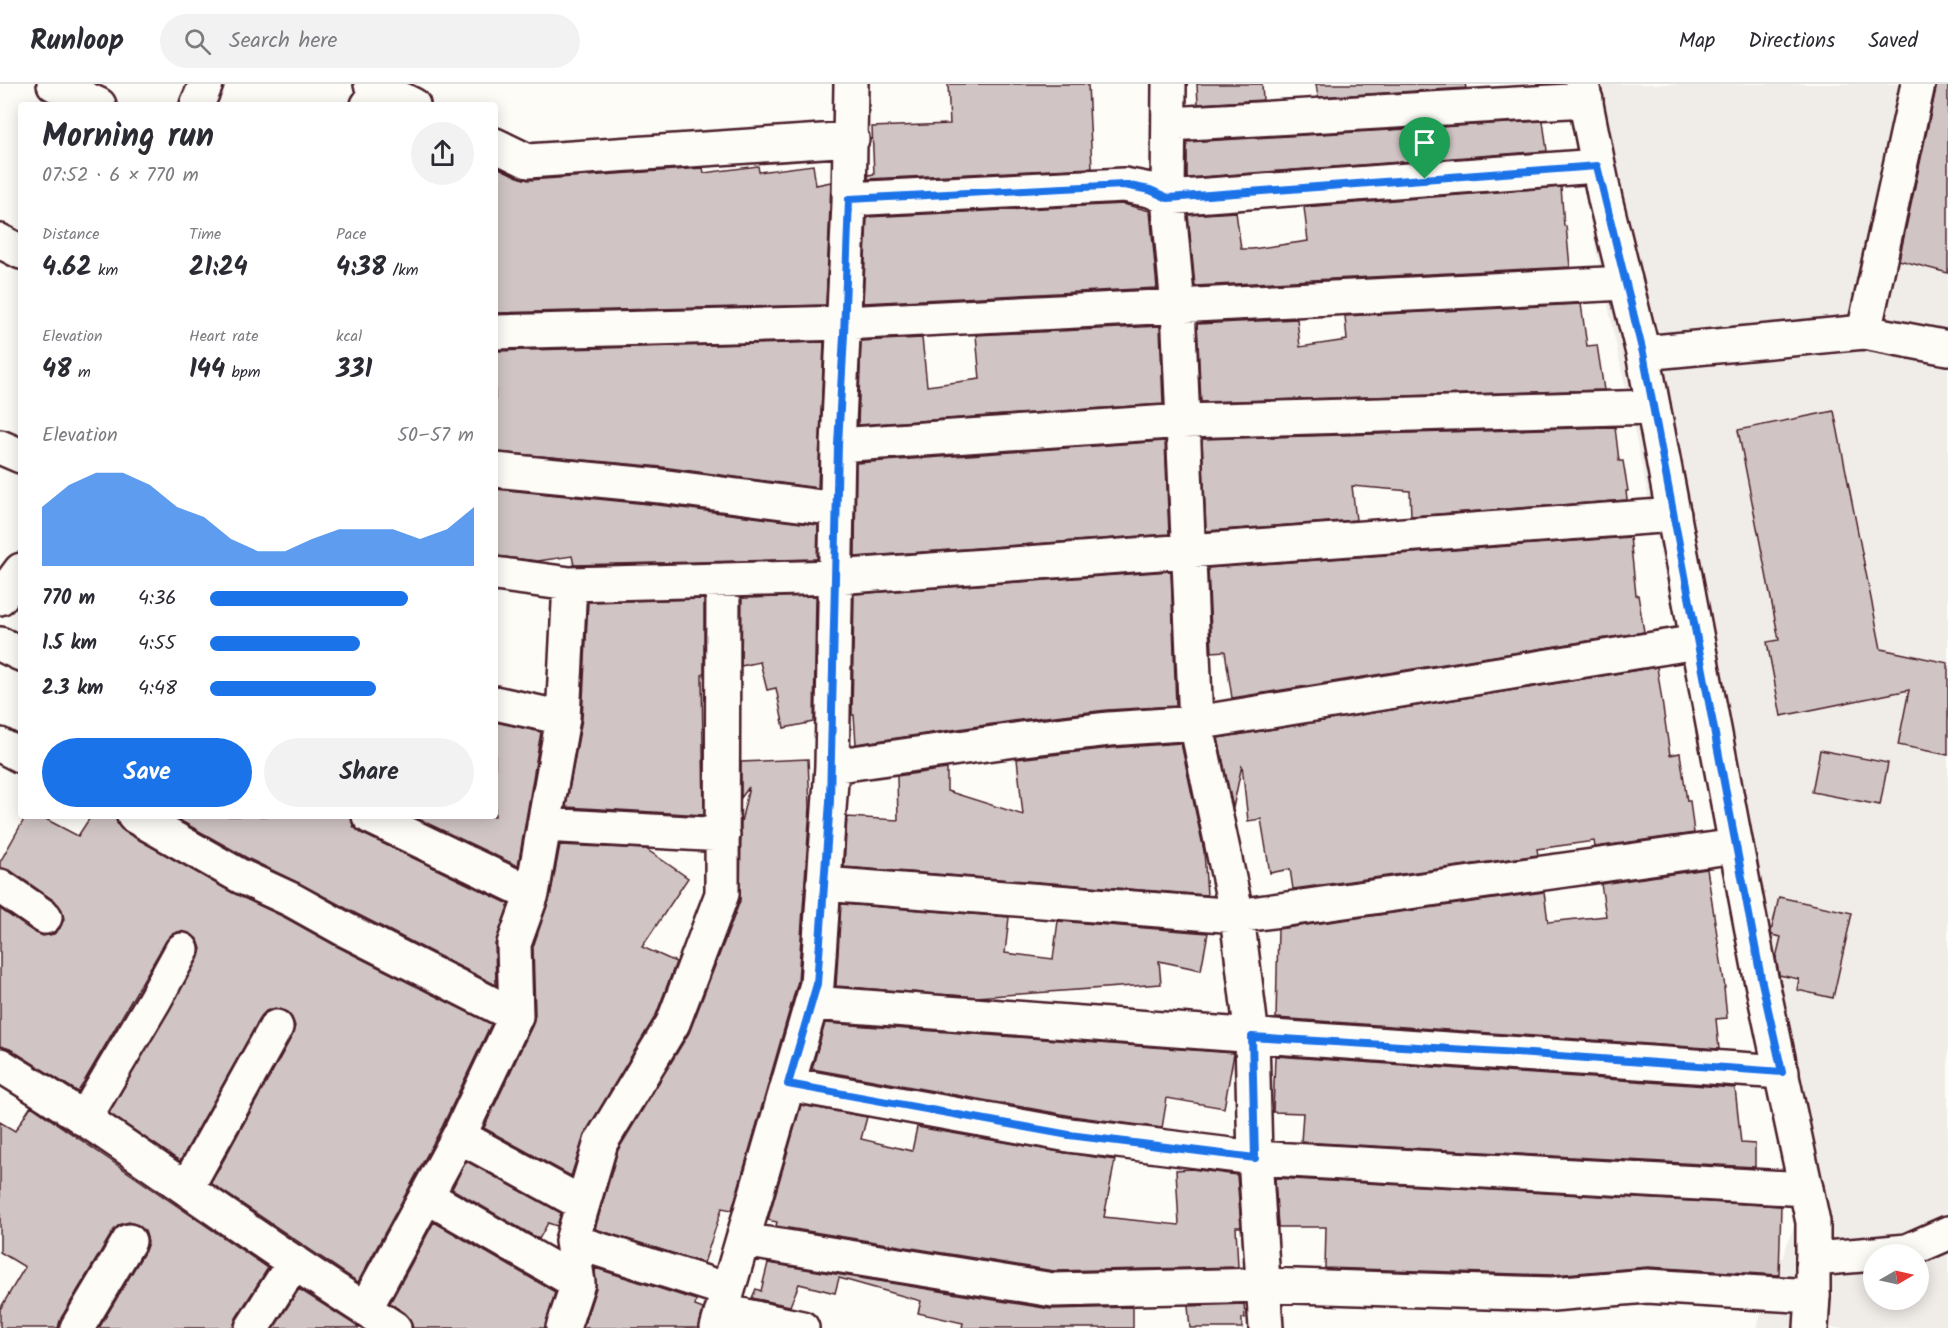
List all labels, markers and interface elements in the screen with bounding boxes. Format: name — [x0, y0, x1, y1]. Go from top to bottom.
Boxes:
search box — [160, 14, 580, 68]
text: Runloop — [30, 19, 124, 64]
text: Search here — [229, 24, 337, 59]
icon: search — [181, 25, 214, 58]
text: Map — [1679, 25, 1715, 58]
text: Directions — [1748, 25, 1835, 58]
text: Saved — [1868, 25, 1918, 58]
text: Morning run — [42, 111, 214, 164]
pin — [1399, 117, 1450, 179]
button: share — [411, 122, 474, 185]
icon: arrive — [1408, 126, 1441, 159]
text: 07:52 · 6 × 770 m — [42, 160, 199, 192]
text: Distance — [42, 222, 100, 247]
text: Time — [189, 222, 221, 247]
text: Pace — [336, 222, 367, 247]
text: 4.62 — [42, 247, 92, 289]
text: 21:24 — [189, 247, 248, 289]
text: 4:38 — [336, 247, 386, 289]
text: km — [92, 258, 118, 283]
text: /km — [386, 258, 418, 283]
text: Elevation — [42, 324, 103, 349]
text: Heart rate — [189, 324, 259, 349]
text: kcal — [336, 324, 362, 349]
text: 48 — [42, 349, 72, 391]
text: 144 — [189, 349, 225, 391]
text: 331 — [336, 349, 372, 391]
text: m — [72, 360, 91, 385]
text: bpm — [225, 360, 260, 385]
text: Elevation — [42, 420, 118, 452]
text: 50–57 m — [397, 420, 474, 452]
text: 770 m — [42, 583, 95, 615]
text: 4:36 — [138, 583, 176, 615]
text: 1.5 km — [42, 628, 97, 660]
text: 4:55 — [138, 628, 175, 660]
text: 2.3 km — [42, 673, 103, 705]
text: 4:48 — [138, 673, 177, 705]
button: Save — [42, 738, 252, 807]
button: Share — [264, 738, 474, 807]
north arrow — [1863, 1244, 1929, 1310]
map controls — [1863, 1244, 1929, 1310]

